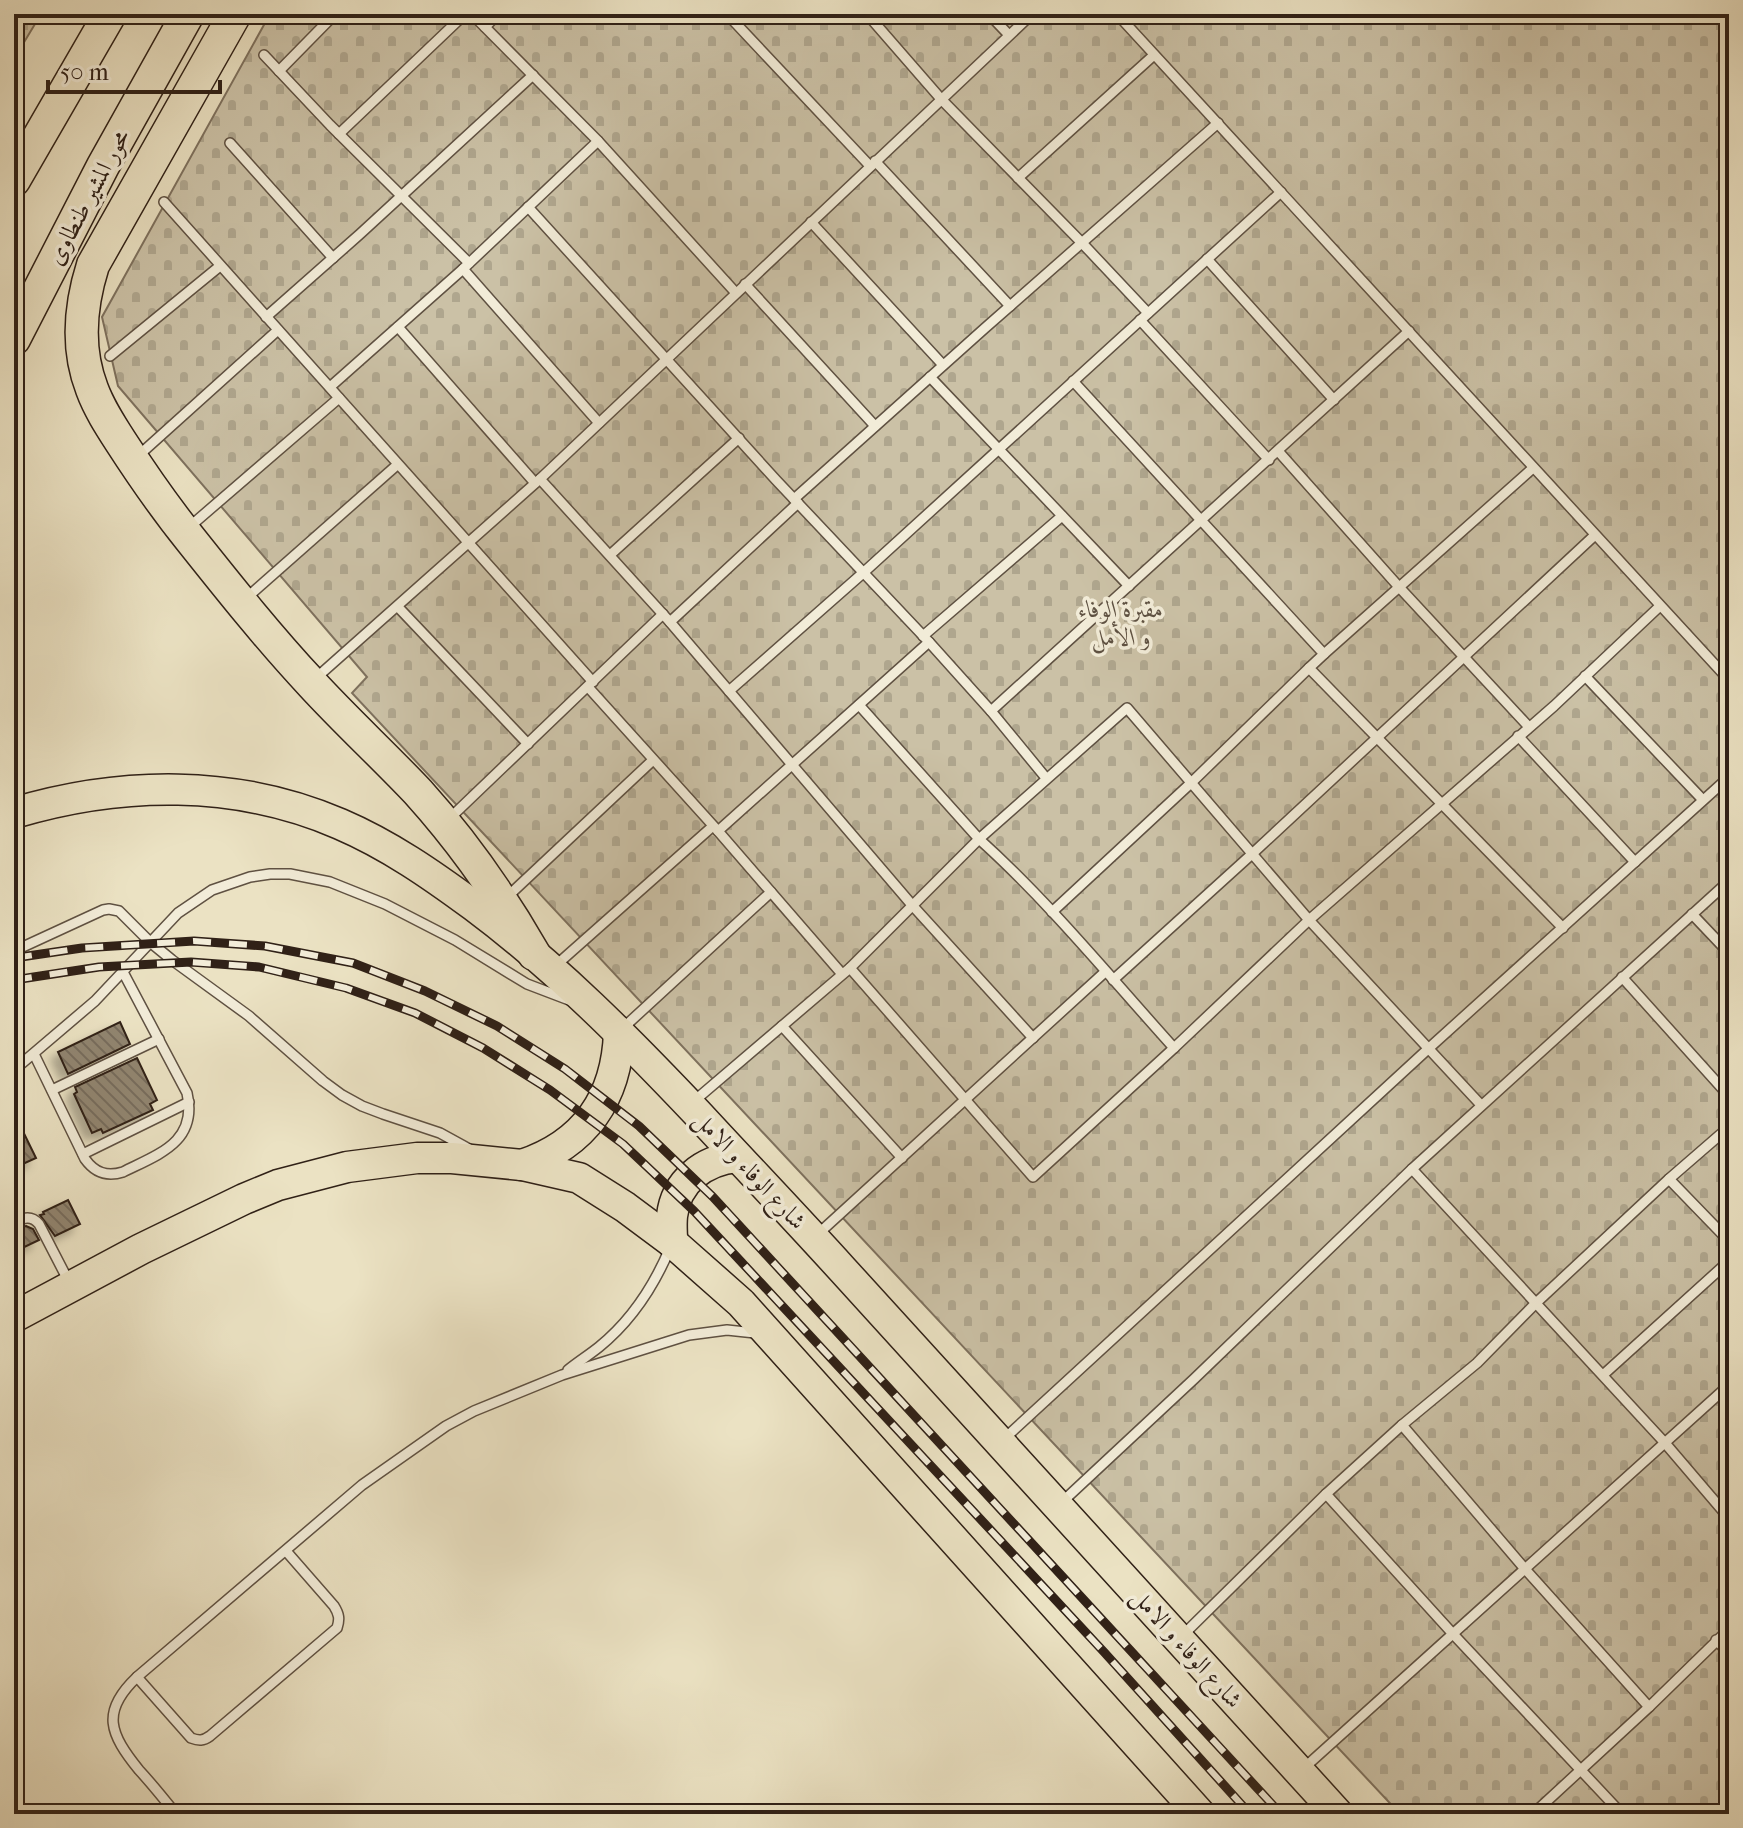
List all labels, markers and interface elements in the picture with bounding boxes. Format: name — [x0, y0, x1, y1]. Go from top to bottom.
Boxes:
scale bar — [48, 44, 220, 94]
text: 50 m — [60, 58, 109, 86]
street label: محور المشير طنطاوى — [41, 124, 137, 270]
park label: مقبرة الوفاء و الأمل — [1078, 595, 1164, 654]
street label: شارع الوفاء و الامل — [684, 1105, 812, 1239]
street label: شارع الوفاء و الامل — [1121, 1582, 1248, 1718]

